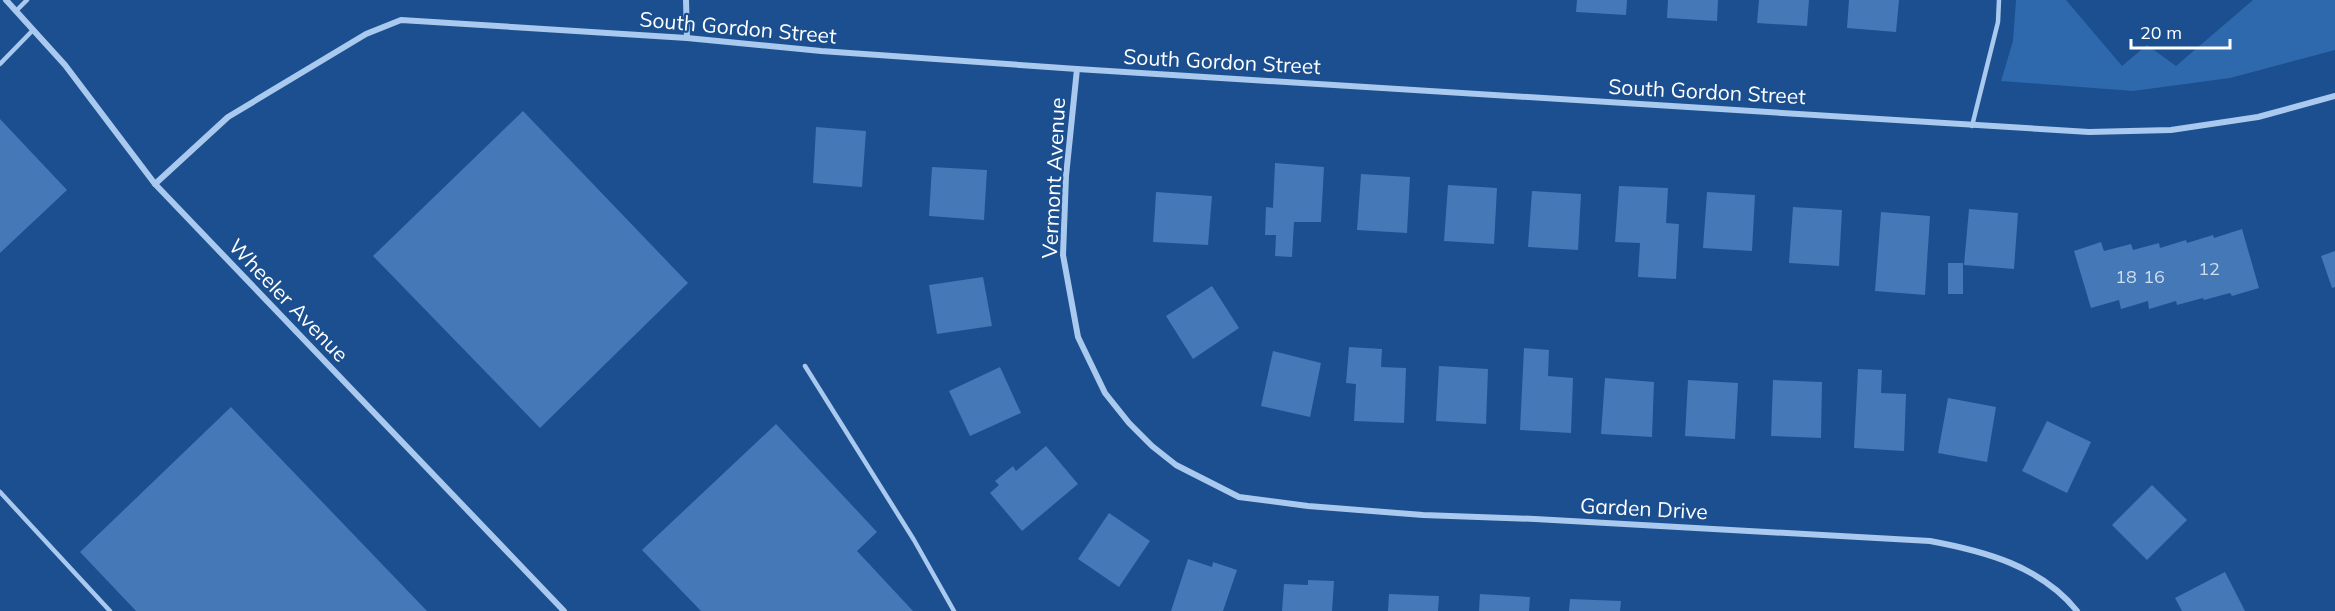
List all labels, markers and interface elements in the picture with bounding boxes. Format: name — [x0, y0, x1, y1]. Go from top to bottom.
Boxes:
street label: South Gordon Street — [638, 5, 838, 49]
scale bar — [2131, 12, 2230, 50]
text: 20 m — [2140, 21, 2182, 44]
street label: South Gordon Street — [1123, 43, 1321, 79]
street label: South Gordon Street — [1608, 73, 1806, 109]
street label: Vermont Avenue — [1036, 97, 1070, 259]
street label: Wheeler Avenue — [224, 233, 354, 367]
house number: 12 — [2198, 257, 2220, 280]
house number: 18 — [2115, 265, 2137, 288]
house number: 16 — [2143, 265, 2165, 288]
street label: Garden Drive — [1579, 492, 1709, 524]

